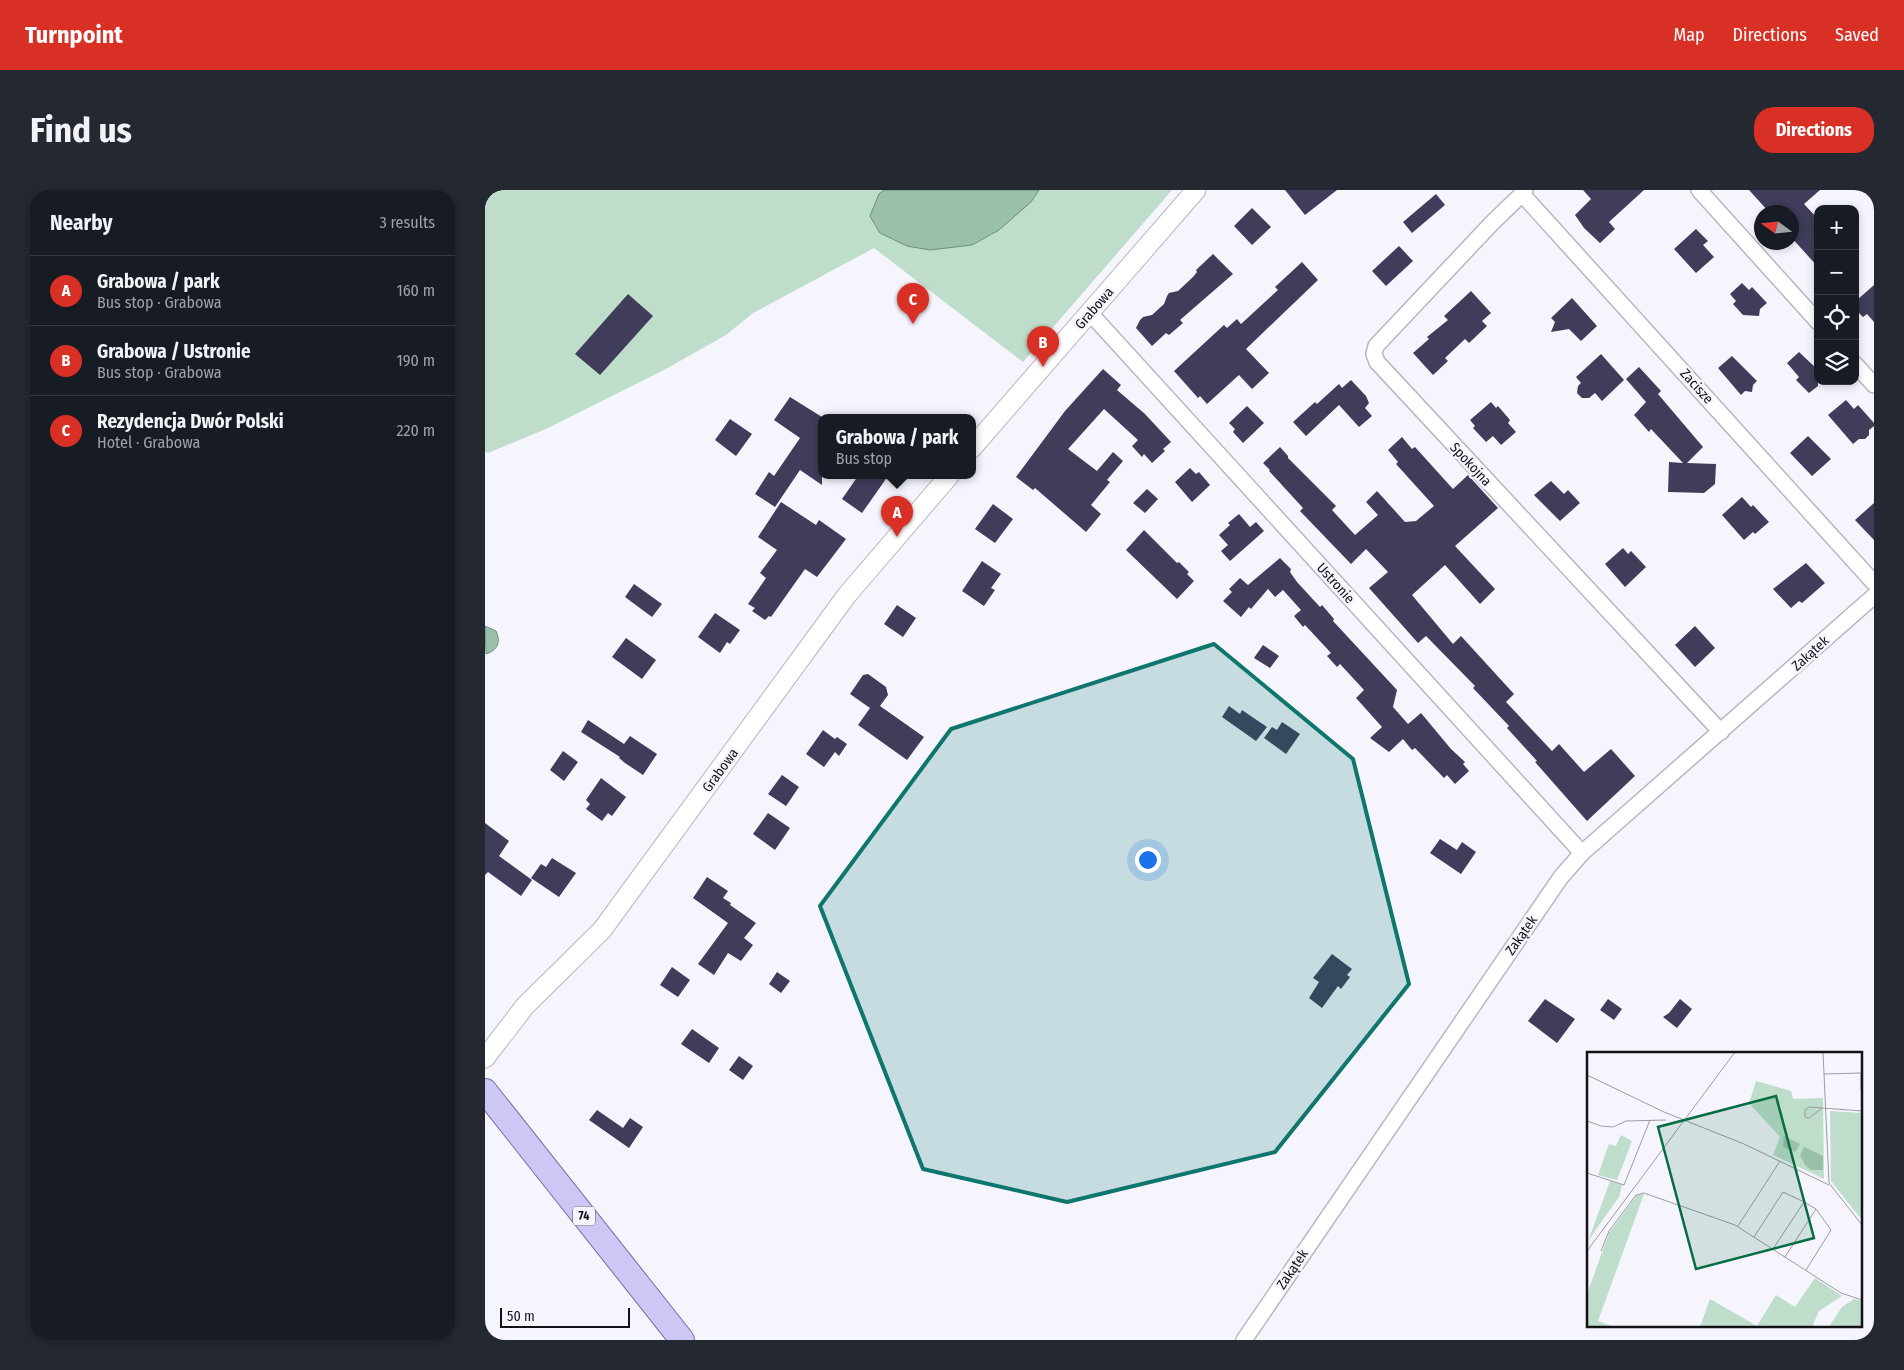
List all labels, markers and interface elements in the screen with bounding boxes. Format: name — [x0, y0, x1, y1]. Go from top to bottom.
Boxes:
text: Turnpoint — [25, 21, 123, 49]
text: Map — [1673, 24, 1705, 46]
text: Directions — [1733, 24, 1807, 46]
text: Saved — [1835, 24, 1879, 46]
button: Directions — [1754, 107, 1874, 153]
text: Find us — [30, 109, 132, 151]
north arrow — [1754, 205, 1799, 250]
map controls — [1814, 205, 1859, 385]
button: + — [1814, 205, 1859, 250]
text: Nearby — [50, 210, 112, 236]
text: 3 results — [379, 213, 435, 232]
button: − — [1814, 250, 1859, 295]
text: Grabowa / park — [97, 270, 220, 293]
text: A — [62, 281, 70, 300]
text: 160 m — [396, 281, 435, 300]
pin: C — [897, 283, 929, 324]
street label: Grabowa — [1072, 284, 1117, 333]
text: Bus stop · Grabowa — [97, 293, 222, 312]
button: locate — [1814, 295, 1859, 340]
pin: B — [1027, 326, 1059, 367]
text: Grabowa / Ustronie — [97, 340, 251, 363]
button: layers — [1814, 340, 1859, 385]
text: B — [62, 351, 70, 370]
text: 190 m — [397, 351, 435, 370]
text: Bus stop · Grabowa — [97, 363, 222, 382]
street label: Zacisze — [1677, 365, 1717, 407]
text: Rezydencja Dwór Polski — [97, 410, 284, 433]
popup — [818, 414, 976, 479]
text: C — [62, 421, 70, 440]
text: 220 m — [396, 421, 435, 440]
text: Grabowa / park — [836, 426, 958, 449]
text: Hotel · Grabowa — [97, 433, 200, 452]
street label: Spokojna — [1446, 439, 1495, 490]
text: Bus stop — [836, 449, 892, 468]
pin: A — [881, 496, 913, 537]
street label: Ustronie — [1313, 560, 1358, 607]
street label: Zakątek — [1788, 632, 1833, 674]
street label: Grabowa — [699, 745, 742, 796]
your location — [1135, 847, 1161, 873]
street label: Zakątek — [1502, 912, 1541, 958]
inset map — [1587, 1052, 1861, 1328]
road number: 74 — [573, 1206, 595, 1226]
street label: Zakątek — [1273, 1246, 1312, 1292]
scale bar — [500, 1305, 630, 1328]
text: 50 m — [507, 1308, 535, 1325]

